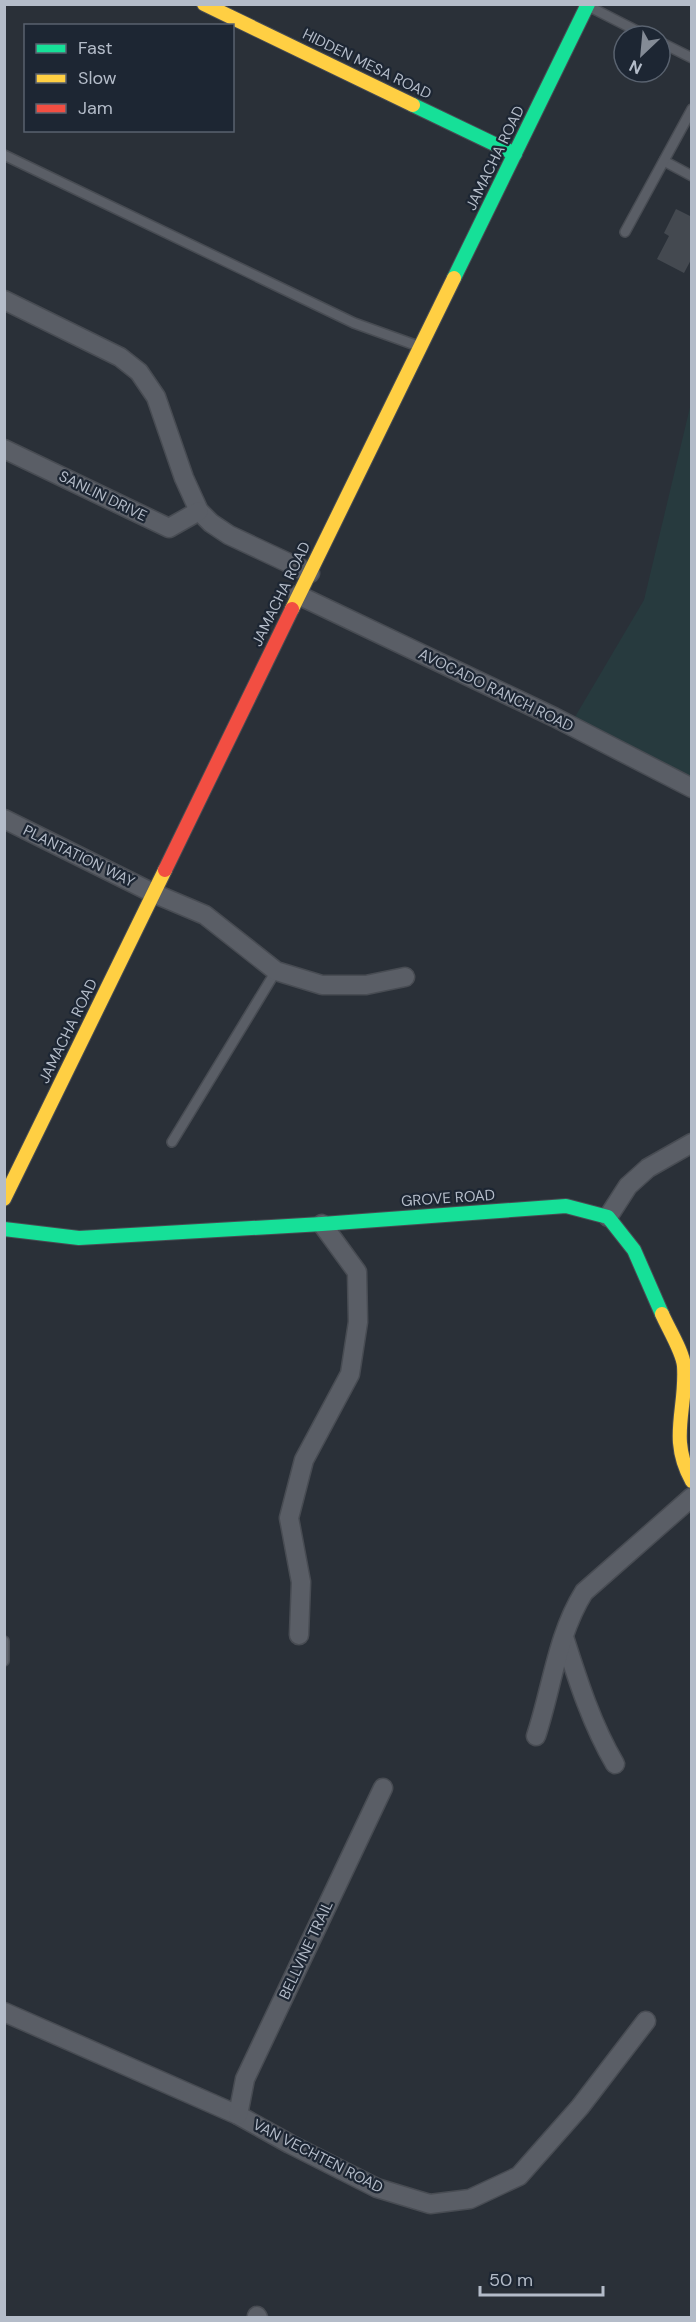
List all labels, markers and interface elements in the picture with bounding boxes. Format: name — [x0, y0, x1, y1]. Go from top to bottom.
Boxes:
legend — [24, 24, 234, 132]
street label: HIDDEN MESA ROAD — [299, 24, 435, 104]
north arrow — [612, 24, 672, 84]
text: Fast — [78, 36, 113, 60]
text: N — [626, 55, 645, 79]
text: Slow — [78, 66, 117, 90]
text: Jam — [78, 96, 113, 120]
street label: JAMACHA ROAD — [461, 102, 529, 214]
street label: SANLIN DRIVE — [55, 466, 151, 526]
street label: JAMACHA ROAD — [247, 538, 315, 650]
street label: AVOCADO RANCH ROAD — [415, 644, 577, 736]
street label: PLANTATION WAY — [20, 820, 138, 892]
street label: JAMACHA ROAD — [34, 975, 102, 1087]
street label: GROVE ROAD — [400, 1185, 496, 1211]
street label: BELLVINE TRAIL — [274, 1897, 338, 2003]
street label: VAN VECHTEN ROAD — [249, 2114, 387, 2198]
scale bar — [480, 2259, 603, 2297]
text: 50 m — [489, 2268, 533, 2292]

